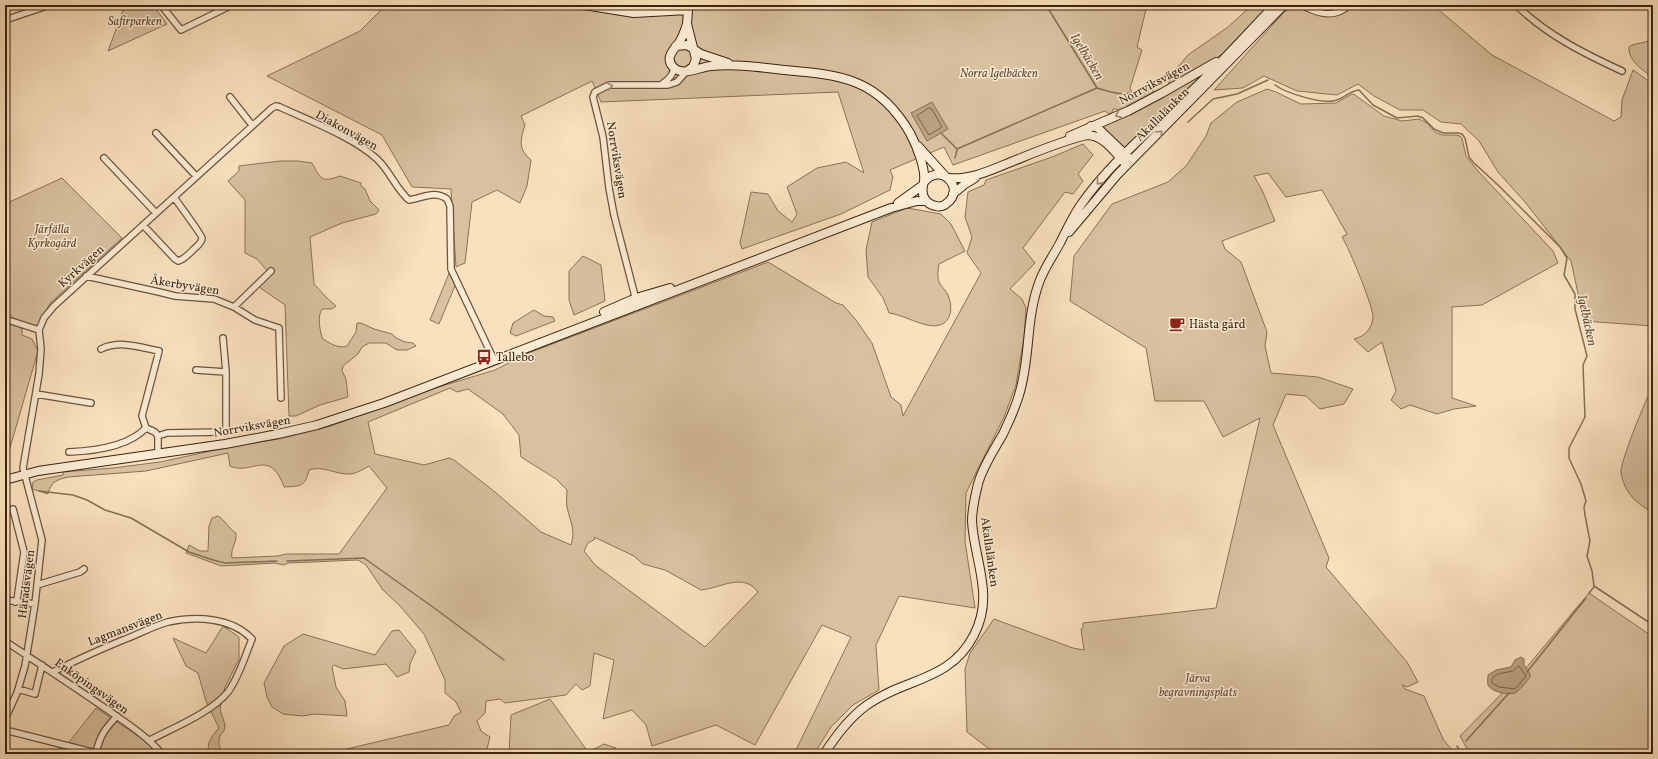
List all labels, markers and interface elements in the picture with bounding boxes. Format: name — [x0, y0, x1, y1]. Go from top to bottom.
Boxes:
park label: Safirparken — [108, 14, 162, 30]
water label: Igelbäcken — [1065, 30, 1108, 84]
street label: Norrviksvägen — [1116, 59, 1193, 109]
park label: Norra Igelbäcken — [960, 66, 1038, 82]
one-way arrow — [606, 83, 613, 91]
street label: Akallalänken — [1132, 84, 1193, 145]
street label: Diakonvägen — [312, 107, 381, 155]
one-way arrow — [1114, 110, 1122, 118]
street label: Norrviksvägen — [602, 120, 630, 200]
one-way arrow — [1155, 130, 1163, 138]
one-way arrow — [1096, 178, 1103, 185]
park label: Järfälla Kyrkogård — [28, 222, 77, 252]
street label: Kyrkvägen — [55, 242, 108, 292]
street label: Åkerbyvägen — [149, 272, 221, 299]
water label: Igelbäcken — [1572, 293, 1600, 348]
cafe icon: Hästa gård — [1168, 315, 1186, 333]
place label: Hästa gård — [1189, 317, 1246, 333]
bus stop icon: Tallebo — [475, 348, 493, 366]
place label: Tallebo — [496, 350, 534, 366]
street label: Norrviksvägen — [212, 412, 292, 442]
street label: Akallalänken — [976, 516, 1002, 588]
street label: Häradsvägen — [15, 549, 39, 619]
street label: Lagmansvägen — [86, 607, 165, 651]
street label: Enköpingsvägen — [51, 655, 132, 718]
park label: Järva begravningsplats — [1159, 671, 1238, 701]

